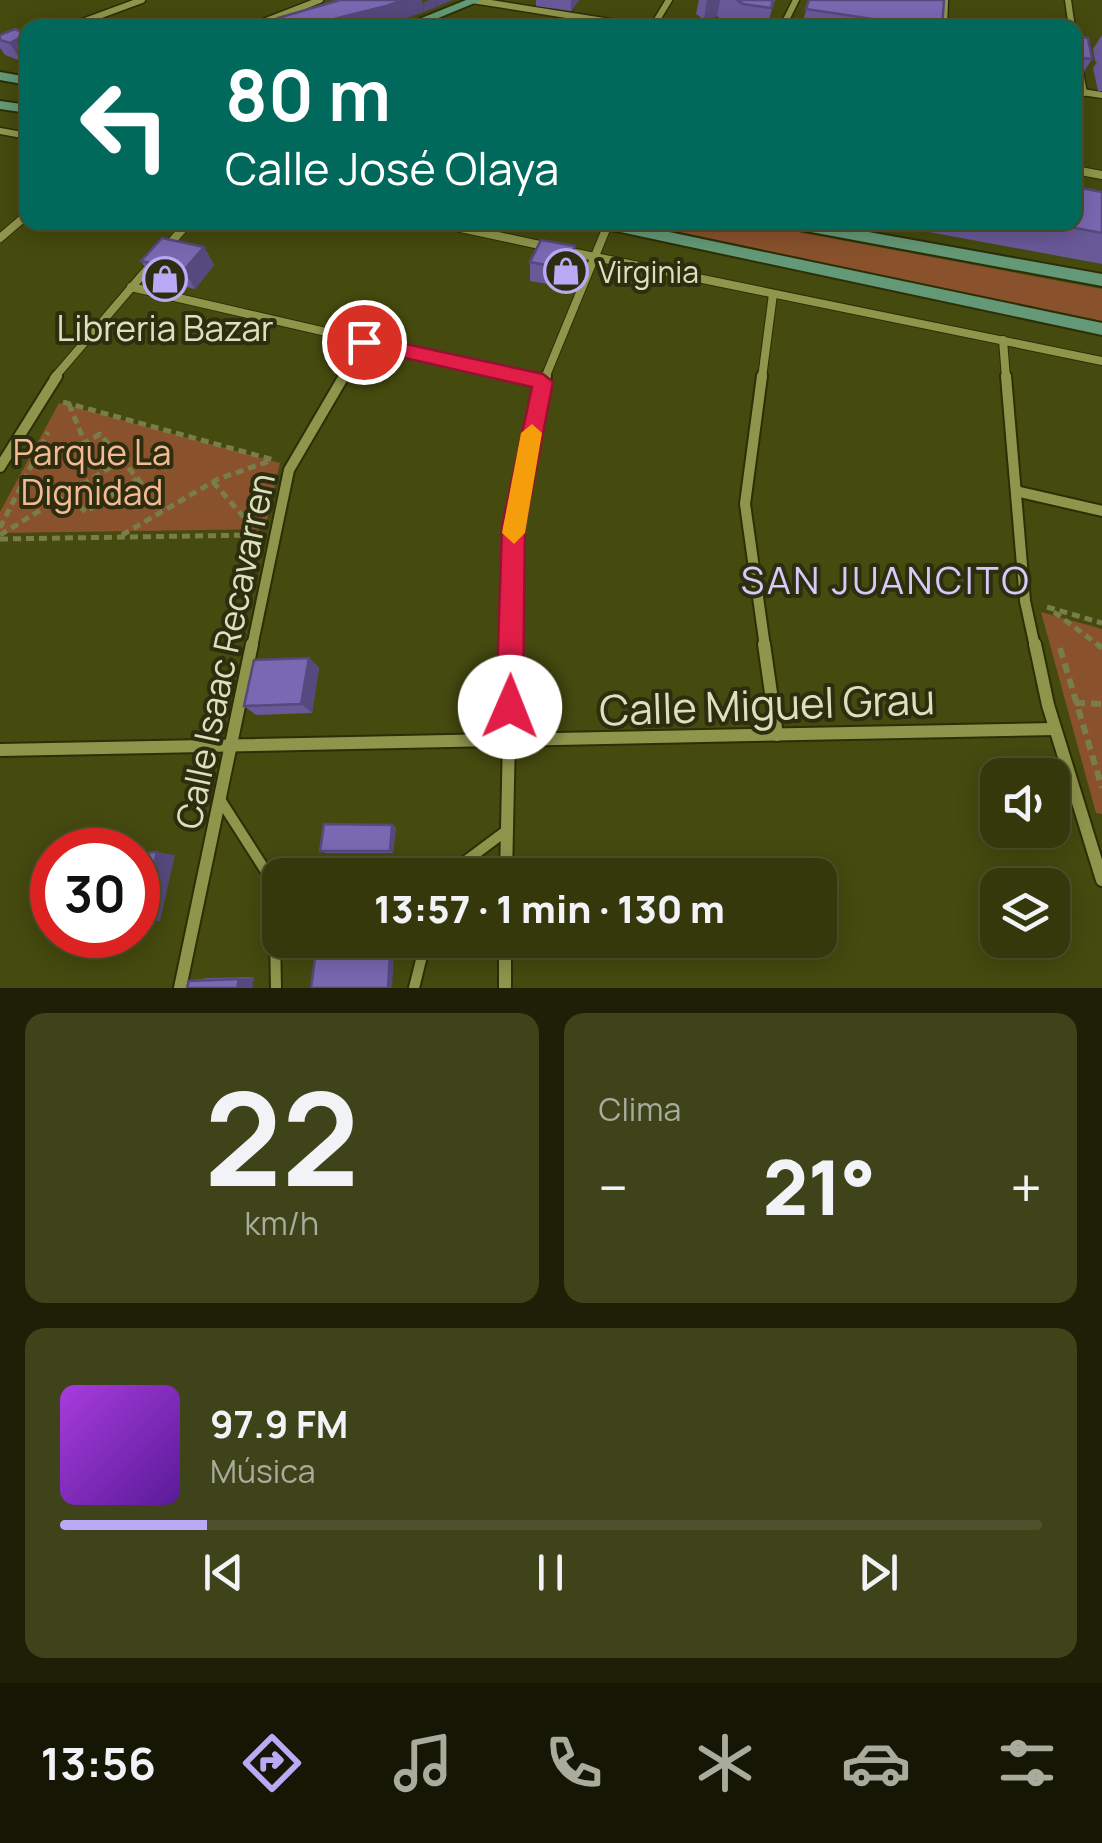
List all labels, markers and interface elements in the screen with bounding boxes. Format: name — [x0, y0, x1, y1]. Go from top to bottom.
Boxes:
text: 80 m — [225, 46, 391, 142]
icon: left — [60, 60, 190, 190]
text: Calle José Olaya — [225, 137, 559, 199]
shop icon: Virginia — [543, 248, 589, 294]
place label: Virginia — [598, 251, 699, 292]
shop icon: Libreria Bazar — [142, 256, 188, 302]
pin — [322, 300, 407, 385]
place label: Libreria Bazar — [56, 304, 274, 352]
icon: arrive — [337, 315, 392, 370]
park label: Parque La Dignidad — [13, 428, 171, 516]
street label: Calle Isaac Recavarren — [164, 469, 286, 833]
district label: SAN JUANCITO — [741, 553, 1031, 605]
position arrow — [458, 655, 562, 759]
street label: Calle Miguel Grau — [598, 669, 936, 739]
map controls — [980, 758, 1070, 958]
button: sound — [980, 758, 1070, 848]
speed limit sign: 30 — [30, 828, 160, 958]
button: layers — [980, 868, 1070, 958]
text: 13:57 · 1 min · 130 m — [374, 882, 725, 934]
text: 22 — [204, 1047, 359, 1225]
text: Clima — [599, 1087, 681, 1131]
text: 21° — [763, 1135, 876, 1238]
text: − — [599, 1149, 628, 1225]
text: + — [1010, 1149, 1042, 1225]
text: km/h — [245, 1201, 319, 1245]
text: 97.9 FM — [210, 1397, 348, 1449]
text: Música — [210, 1449, 316, 1493]
icon: previous — [196, 1545, 251, 1600]
icon: pause — [523, 1545, 578, 1600]
icon: next — [851, 1545, 906, 1600]
icon: directions — [237, 1728, 307, 1798]
icon: music — [388, 1728, 458, 1798]
icon: phone — [539, 1728, 609, 1798]
icon: climate — [690, 1728, 760, 1798]
icon: car — [841, 1728, 911, 1798]
icon: filters — [992, 1728, 1062, 1798]
text: 13:56 — [40, 1732, 156, 1794]

